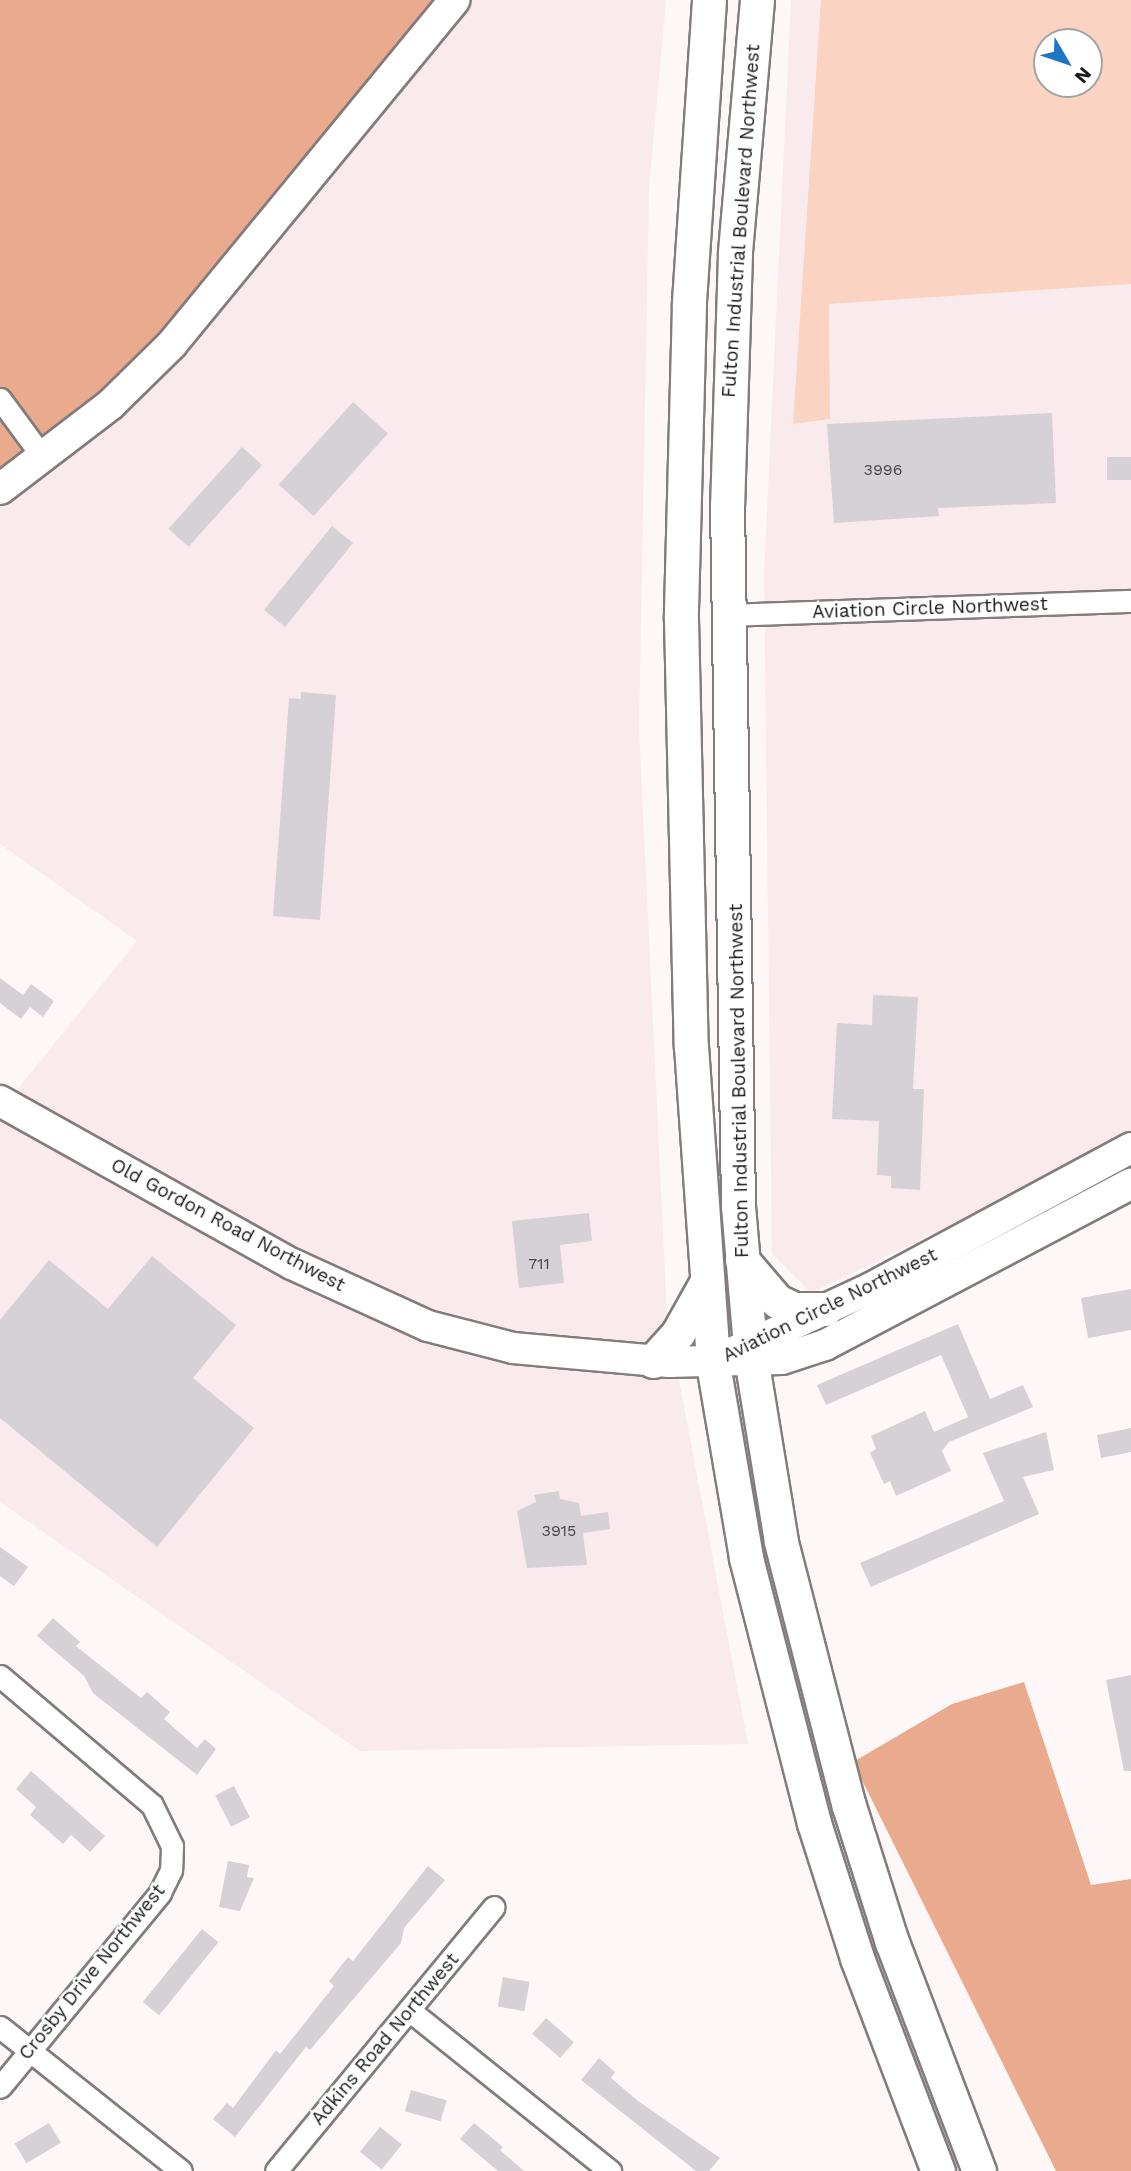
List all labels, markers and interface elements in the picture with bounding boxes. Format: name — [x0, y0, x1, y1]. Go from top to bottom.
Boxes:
north arrow — [1033, 28, 1103, 98]
street label: Fulton Industrial Boulevard Northwest — [717, 43, 765, 399]
text: N — [1070, 63, 1097, 88]
house number: 3996 — [864, 460, 902, 480]
street label: Aviation Circle Northwest — [812, 592, 1048, 624]
street label: Fulton Industrial Boulevard Northwest — [725, 903, 753, 1259]
street label: Old Gordon Road Northwest — [107, 1153, 349, 1297]
street label: Aviation Circle Northwest — [719, 1243, 941, 1367]
house number: 711 — [528, 1254, 550, 1274]
house number: 3915 — [542, 1521, 576, 1541]
street label: Crosby Drive Northwest — [14, 1879, 170, 2065]
street label: Adkins Road Northwest — [306, 1948, 464, 2130]

